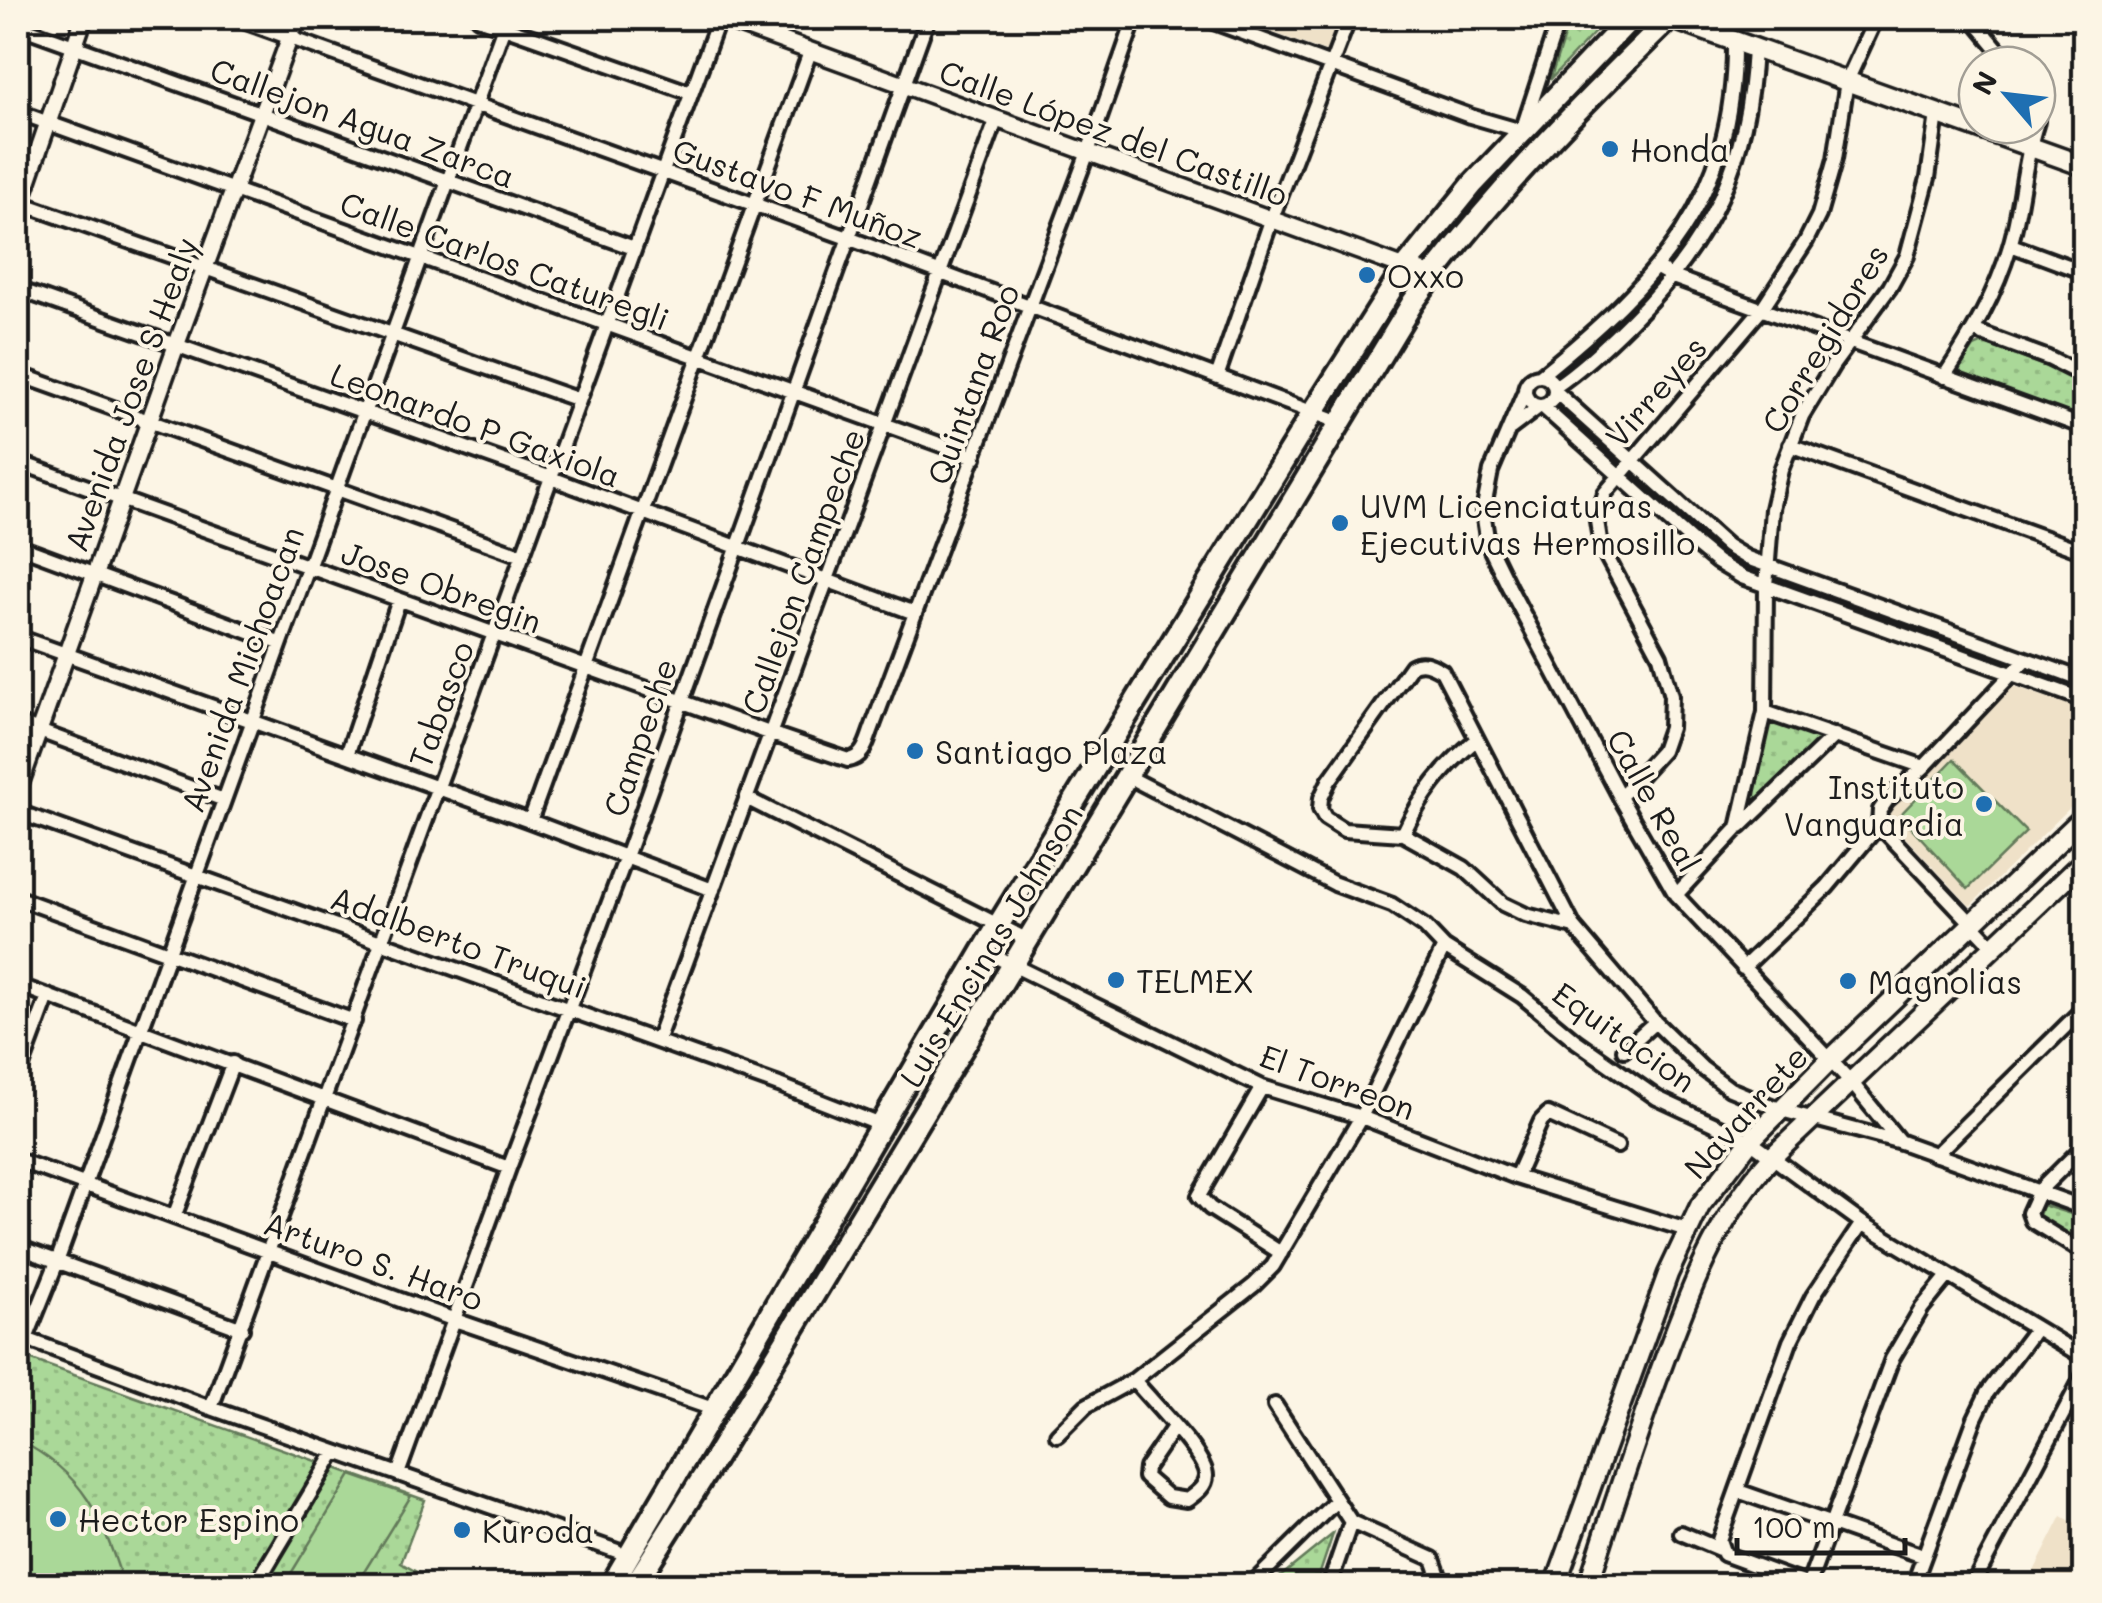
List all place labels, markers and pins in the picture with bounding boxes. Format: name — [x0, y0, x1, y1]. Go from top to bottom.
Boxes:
place label: Honda — [1630, 128, 1730, 170]
marker: Honda — [1599, 138, 1621, 160]
place label: Oxxo — [1387, 254, 1464, 296]
marker: Oxxo — [1356, 264, 1378, 286]
place label: UVM Licenciaturas Ejecutivas Hermosillo — [1360, 484, 1695, 563]
marker: UVM Licenciaturas Ejecutivas Hermosillo — [1329, 512, 1351, 534]
place label: Santiago Plaza — [935, 730, 1168, 772]
marker: Santiago Plaza — [904, 740, 926, 762]
place label: Instituto Vanguardia — [1784, 765, 1964, 844]
marker: Instituto Vanguardia — [1973, 793, 1995, 815]
place label: TELMEX — [1136, 959, 1254, 1001]
place label: Magnolias — [1868, 960, 2022, 1002]
marker: TELMEX — [1105, 969, 1127, 991]
marker: Magnolias — [1837, 970, 1859, 992]
place label: Hector Espino — [78, 1498, 299, 1540]
marker: Hector Espino — [47, 1508, 69, 1530]
place label: Kuroda — [482, 1509, 594, 1551]
marker: Kuroda — [451, 1519, 473, 1541]

